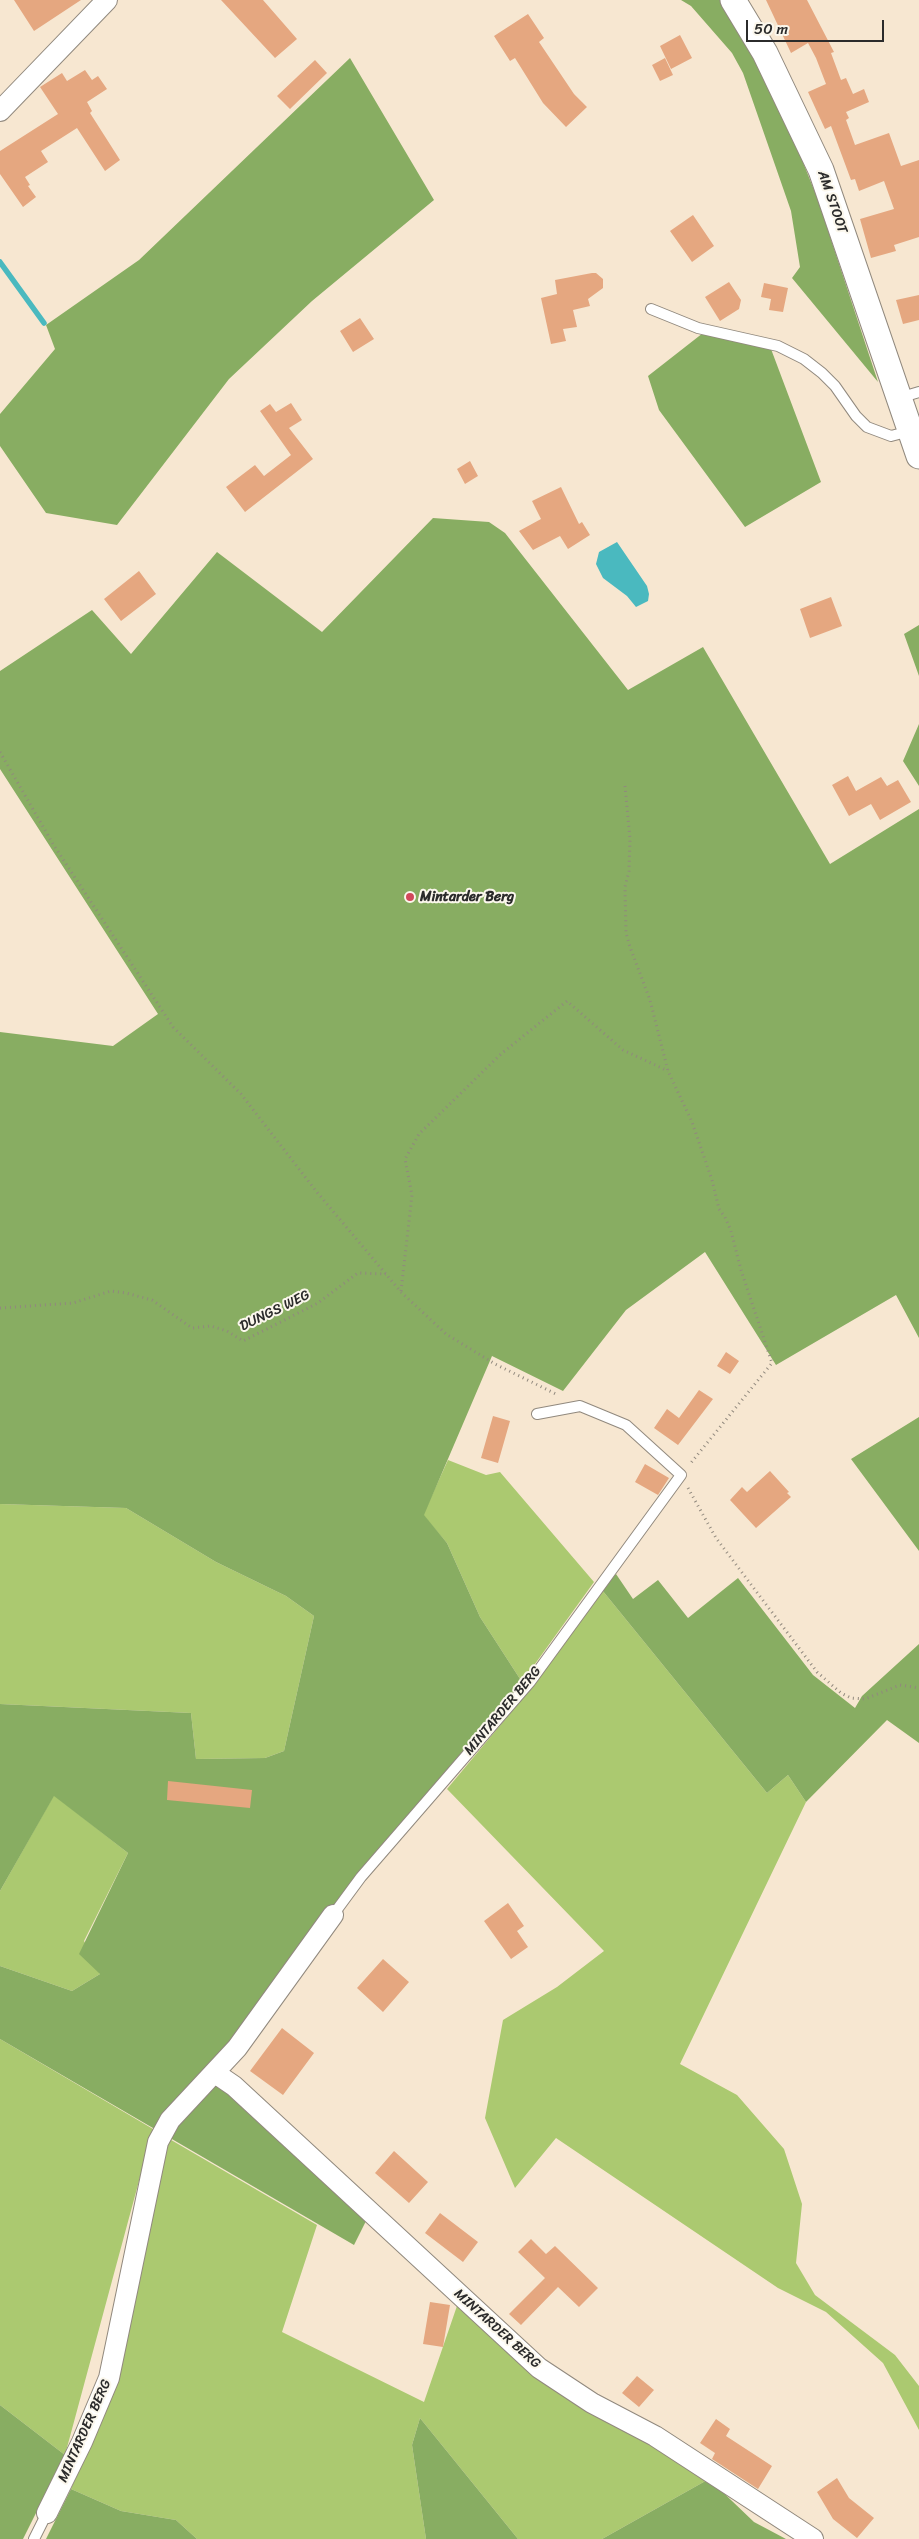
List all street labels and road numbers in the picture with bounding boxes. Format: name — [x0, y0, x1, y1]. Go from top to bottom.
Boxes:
street label: AM STOOT — [813, 168, 851, 236]
street label: DUNGS WEG — [237, 1287, 313, 1335]
street label: MINTARDER BERG — [461, 1663, 545, 1759]
street label: MINTARDER BERG — [450, 2286, 544, 2372]
street label: MINTARDER BERG — [55, 2377, 115, 2485]

